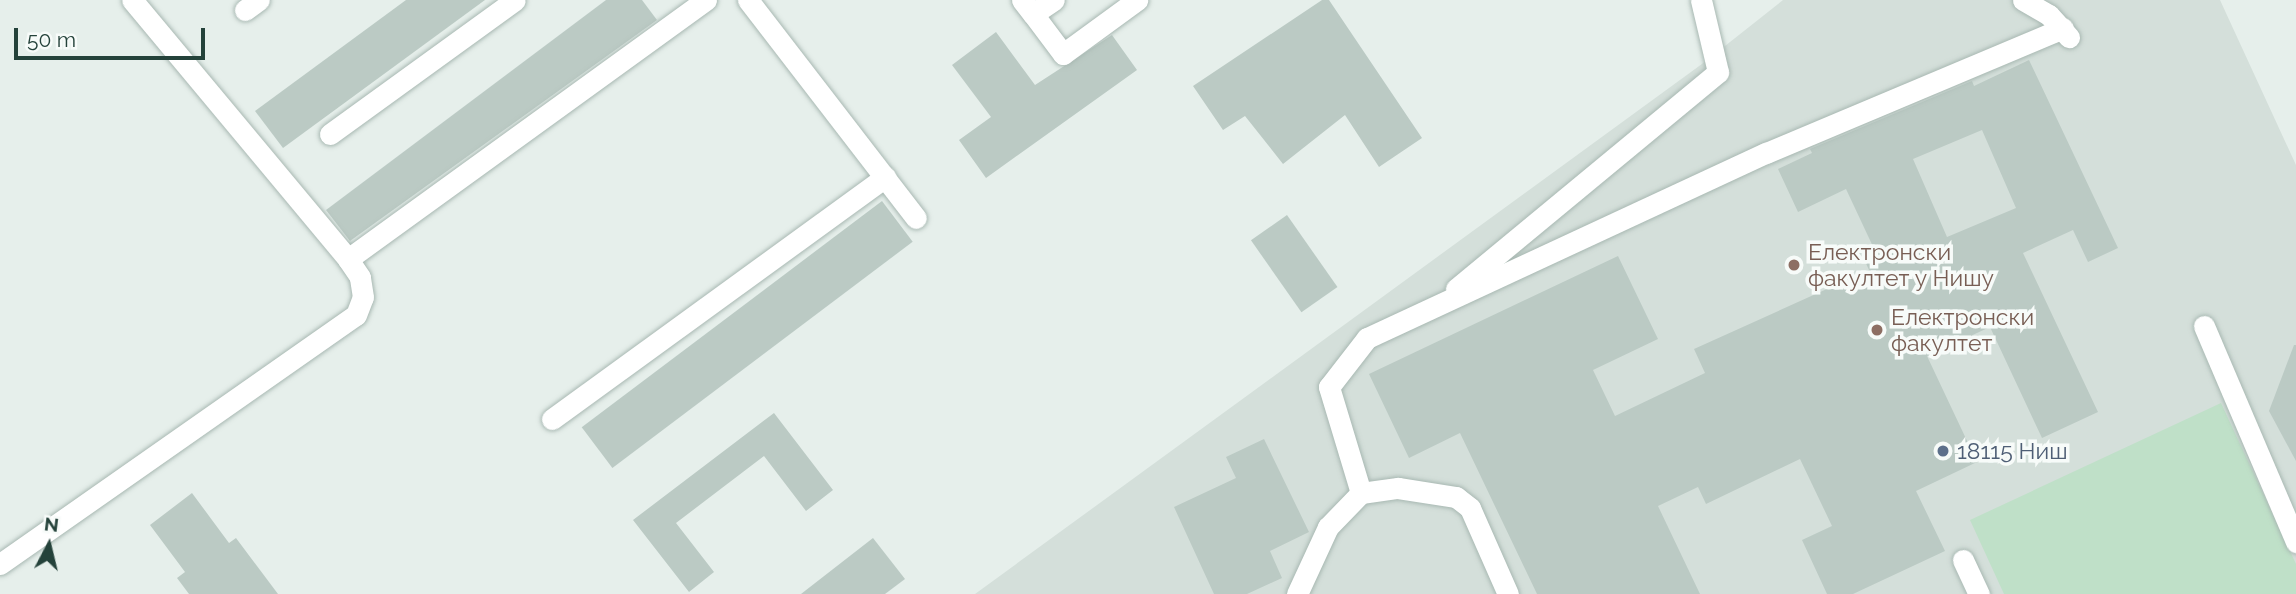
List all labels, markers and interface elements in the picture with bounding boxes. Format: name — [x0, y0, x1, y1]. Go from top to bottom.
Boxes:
scale bar — [18, 14, 208, 58]
text: 50 m — [27, 27, 76, 52]
place label: Електронски факултет у Нишу — [1808, 238, 1995, 292]
marker: Електронски факултет у Нишу — [1786, 257, 1802, 273]
place label: Електронски факултет — [1891, 303, 2034, 357]
marker: Електронски факултет — [1869, 322, 1885, 338]
place label: 18115 Ниш — [1957, 437, 2068, 465]
marker: 18115 Ниш — [1935, 443, 1951, 459]
north arrow — [14, 510, 84, 580]
text: N — [43, 512, 60, 536]

